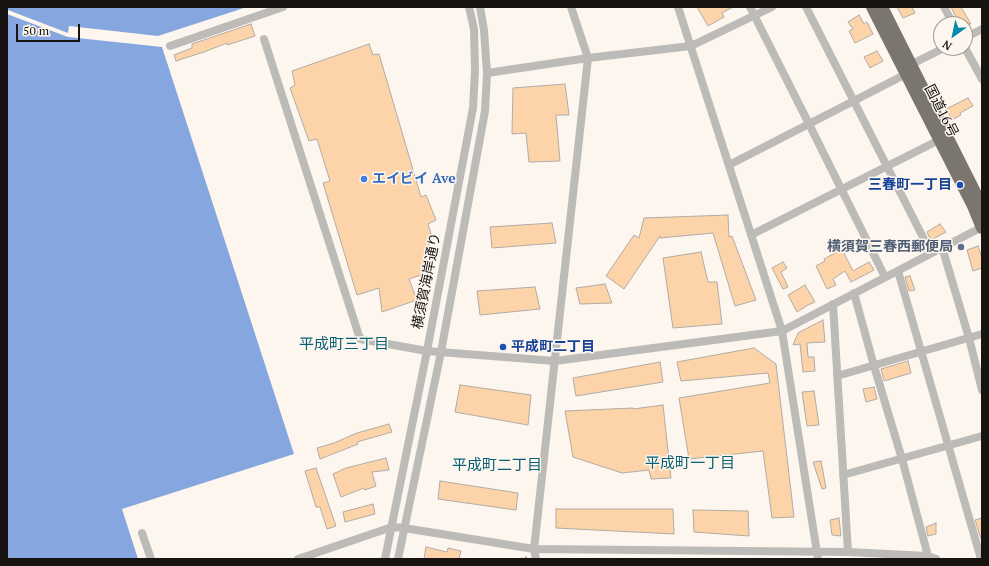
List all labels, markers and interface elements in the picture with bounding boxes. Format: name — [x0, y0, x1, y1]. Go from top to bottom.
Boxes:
scale bar — [18, 16, 82, 42]
north arrow — [933, 16, 973, 56]
text: 50 m — [23, 23, 49, 38]
text: N — [940, 37, 954, 53]
street label: 国道16号 — [921, 82, 961, 140]
place label: エイビイ Ave — [372, 171, 456, 187]
marker: エイビイ Ave — [359, 174, 369, 184]
place label: 三春町一丁目 — [868, 177, 952, 193]
marker: 三春町一丁目 — [955, 180, 965, 190]
street label: 横須賀海岸通り — [409, 231, 445, 331]
place label: 横須賀三春西郵便局 — [827, 239, 953, 255]
marker: 横須賀三春西郵便局 — [956, 242, 966, 252]
district label: 平成町三丁目 — [299, 336, 389, 354]
place label: 平成町二丁目 — [511, 339, 595, 355]
marker: 平成町二丁目 — [498, 342, 508, 352]
district label: 平成町一丁目 — [645, 455, 735, 473]
district label: 平成町二丁目 — [452, 457, 542, 475]

